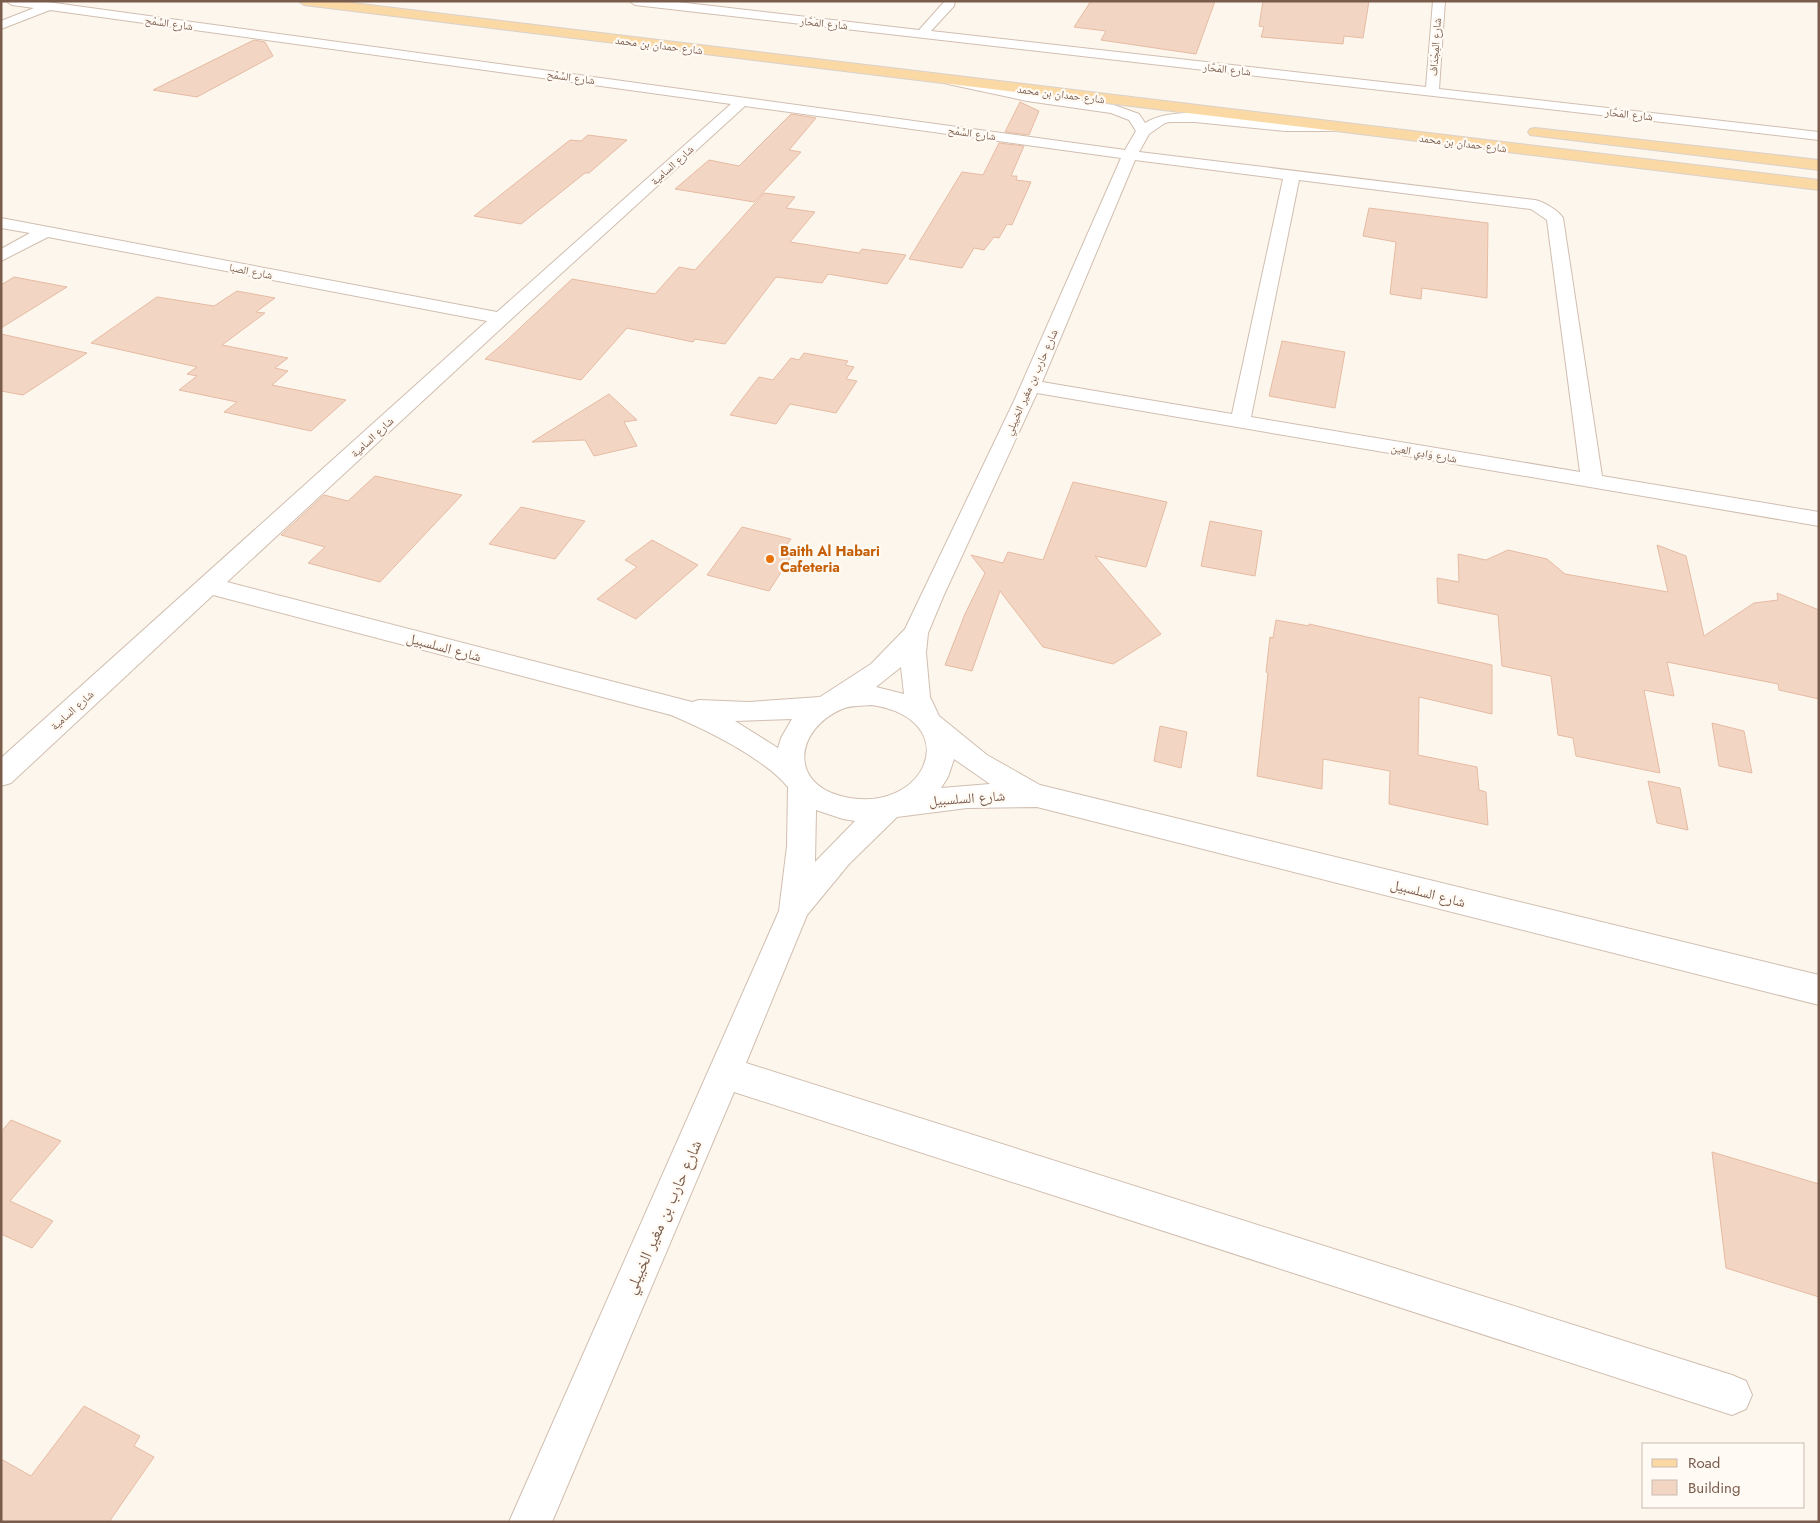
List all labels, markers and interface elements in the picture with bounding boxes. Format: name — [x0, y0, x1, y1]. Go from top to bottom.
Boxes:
street label: شارع السَّمْح — [144, 12, 194, 34]
street label: شارع المَحَّار — [798, 12, 849, 33]
street label: شارع المِجْدَاف — [1425, 17, 1445, 77]
street label: شارع حمدان بن محمد — [614, 32, 704, 58]
street label: شارع المَحَّار — [1201, 58, 1252, 79]
street label: شارع السَّمْح — [546, 66, 596, 88]
street label: شارع حمدان بن محمد — [1016, 81, 1106, 107]
street label: شارع المَحَّار — [1603, 103, 1654, 124]
street label: شارع السَّمْح — [947, 122, 997, 144]
street label: شارع حمدان بن محمد — [1418, 130, 1508, 156]
street label: شارع السامية — [647, 141, 697, 189]
street label: شارع الصبا — [228, 259, 274, 283]
street label: شارع حارب بن مغير الخييلي — [1000, 326, 1062, 438]
street label: شارع السامية — [347, 413, 397, 461]
street label: شارع وَادِي العين — [1390, 439, 1458, 467]
place label: Baith Al Habari Cafeteria — [780, 541, 880, 577]
marker: Baith Al Habari Cafeteria — [764, 553, 776, 565]
street label: شارع السلسبيل — [404, 627, 484, 667]
street label: شارع السامية — [47, 686, 97, 734]
street label: شارع السلسبيل — [928, 785, 1006, 811]
street label: شارع السلسبيل — [1388, 874, 1468, 912]
street label: شارع حارب بن مغير الخييلي — [619, 1136, 708, 1298]
legend — [1642, 1443, 1805, 1508]
text: Road — [1688, 1452, 1720, 1474]
text: Building — [1688, 1477, 1740, 1499]

